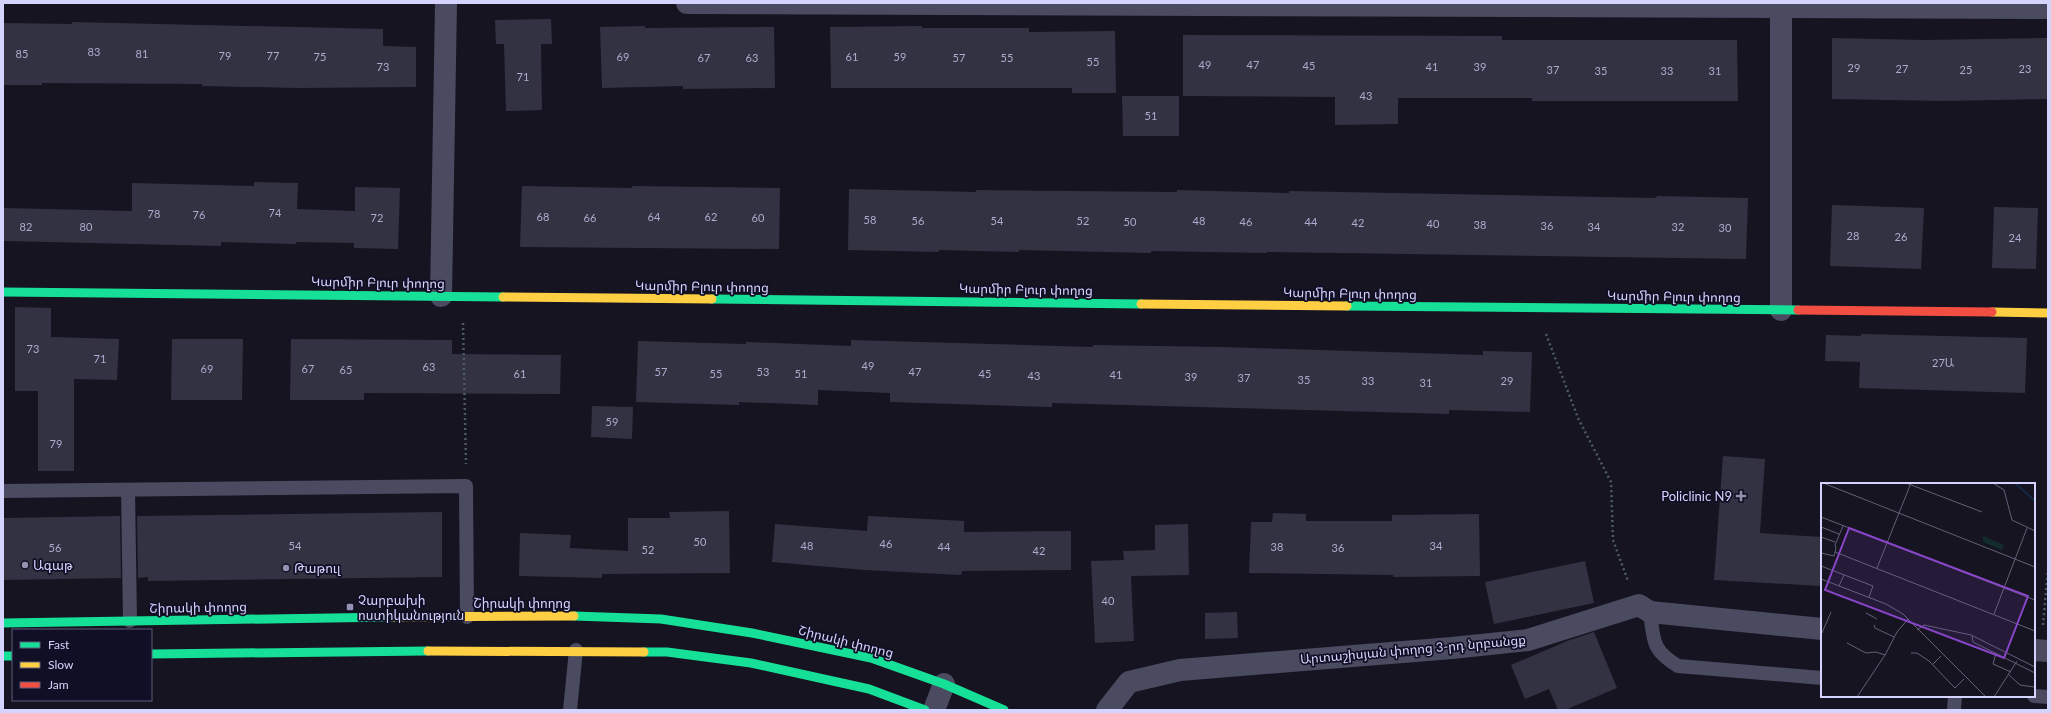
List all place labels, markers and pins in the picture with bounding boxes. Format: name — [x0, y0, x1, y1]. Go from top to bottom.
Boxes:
place label: Policlinic N9 — [1661, 488, 1732, 504]
marker: Policlinic N9 — [1735, 490, 1747, 502]
place label: Ագաթ — [33, 557, 73, 573]
marker: Ագաթ — [20, 560, 30, 570]
place label: Թաթուլ — [294, 560, 341, 576]
marker: Թաթուլ — [281, 563, 291, 573]
place label: Չարբախի ոստիկանություն — [358, 592, 464, 623]
marker: Չարբախի ոստիկանություն — [345, 602, 355, 612]

